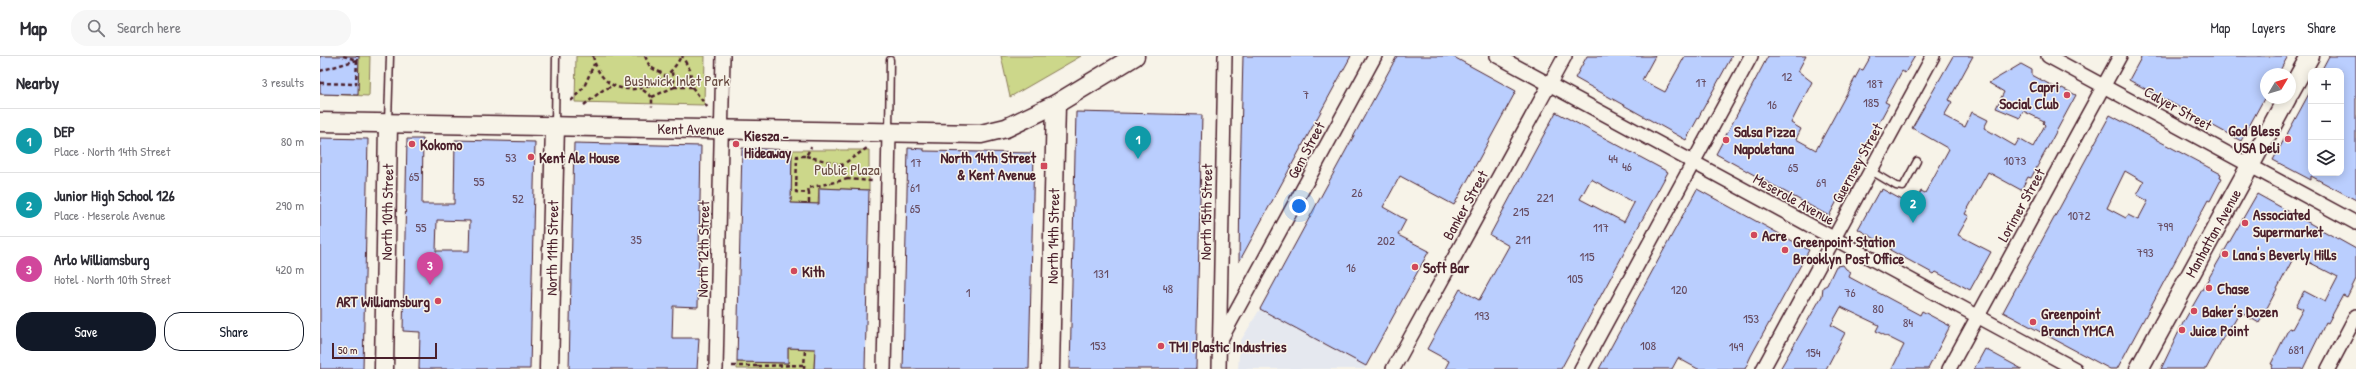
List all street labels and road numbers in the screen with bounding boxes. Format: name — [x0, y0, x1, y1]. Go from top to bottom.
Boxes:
street label: Calyer Street — [2140, 81, 2216, 136]
street label: Gem Street — [1282, 117, 1330, 182]
street label: Kent Avenue — [657, 118, 725, 140]
street label: Guernsey Street — [1826, 119, 1888, 207]
street label: North 10th Street — [376, 163, 398, 261]
street label: North 15th Street — [1195, 163, 1217, 260]
street label: Lorimer Street — [1992, 164, 2050, 246]
street label: Banker Street — [1437, 166, 1493, 244]
street label: Meserole Avenue — [1750, 168, 1838, 230]
street label: Manhattan Avenue — [2180, 185, 2246, 281]
street label: North 14th Street — [1042, 187, 1064, 284]
street label: North 11th Street — [541, 199, 563, 296]
street label: North 12th Street — [692, 199, 714, 298]

